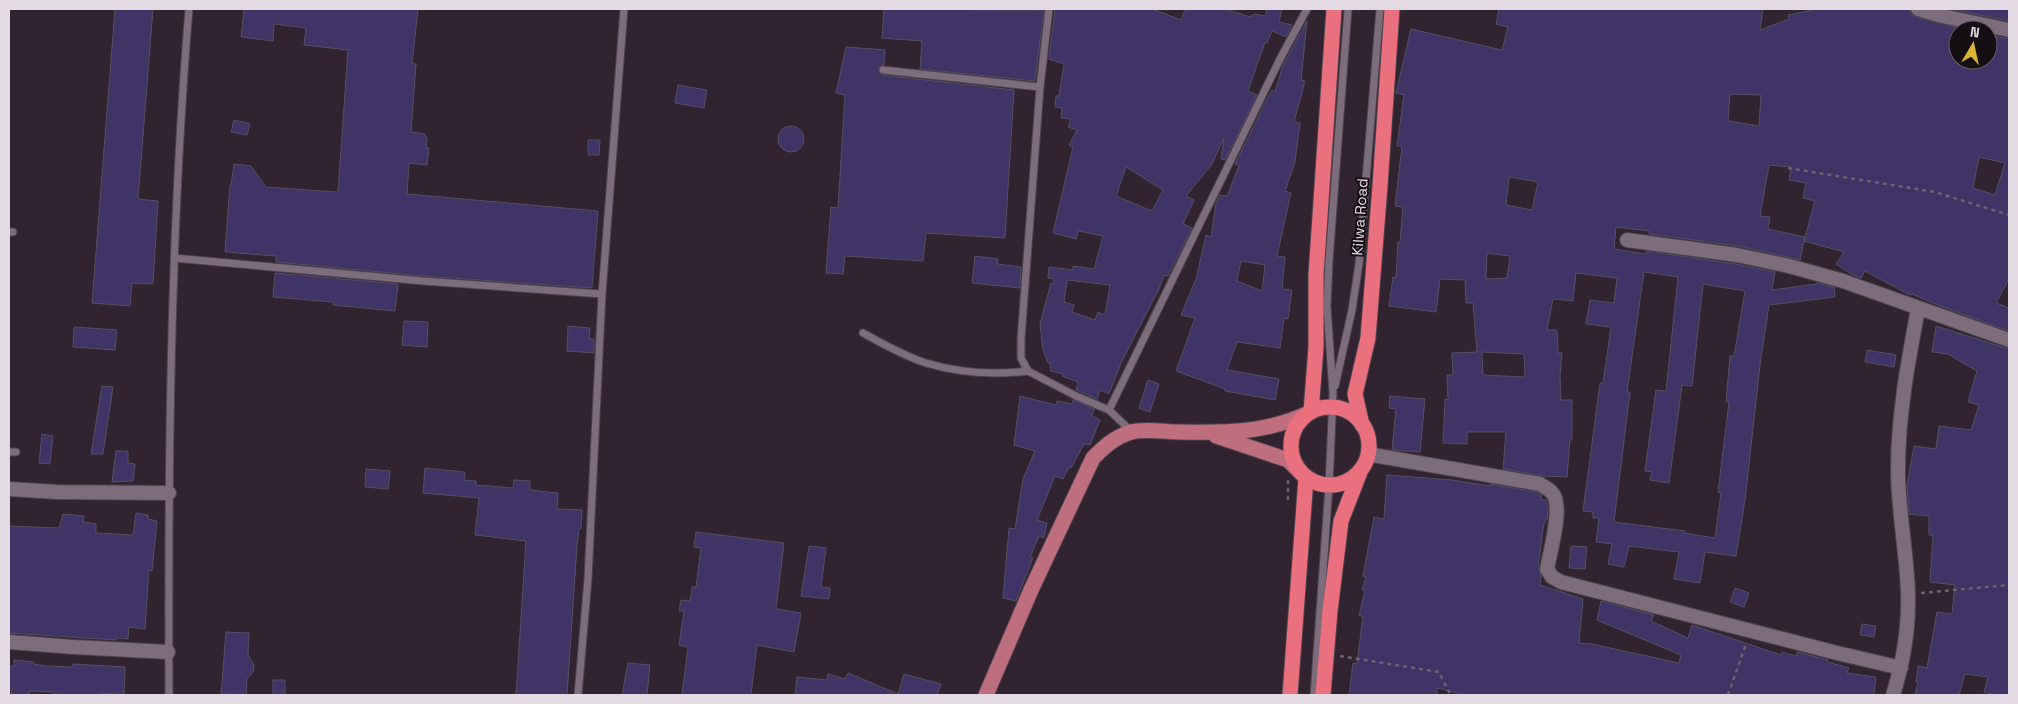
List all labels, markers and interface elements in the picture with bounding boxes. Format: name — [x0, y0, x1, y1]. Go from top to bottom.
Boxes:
north arrow — [1948, 20, 1998, 70]
text: N — [1969, 23, 1981, 42]
street label: Kilwa Road — [1347, 178, 1372, 256]

